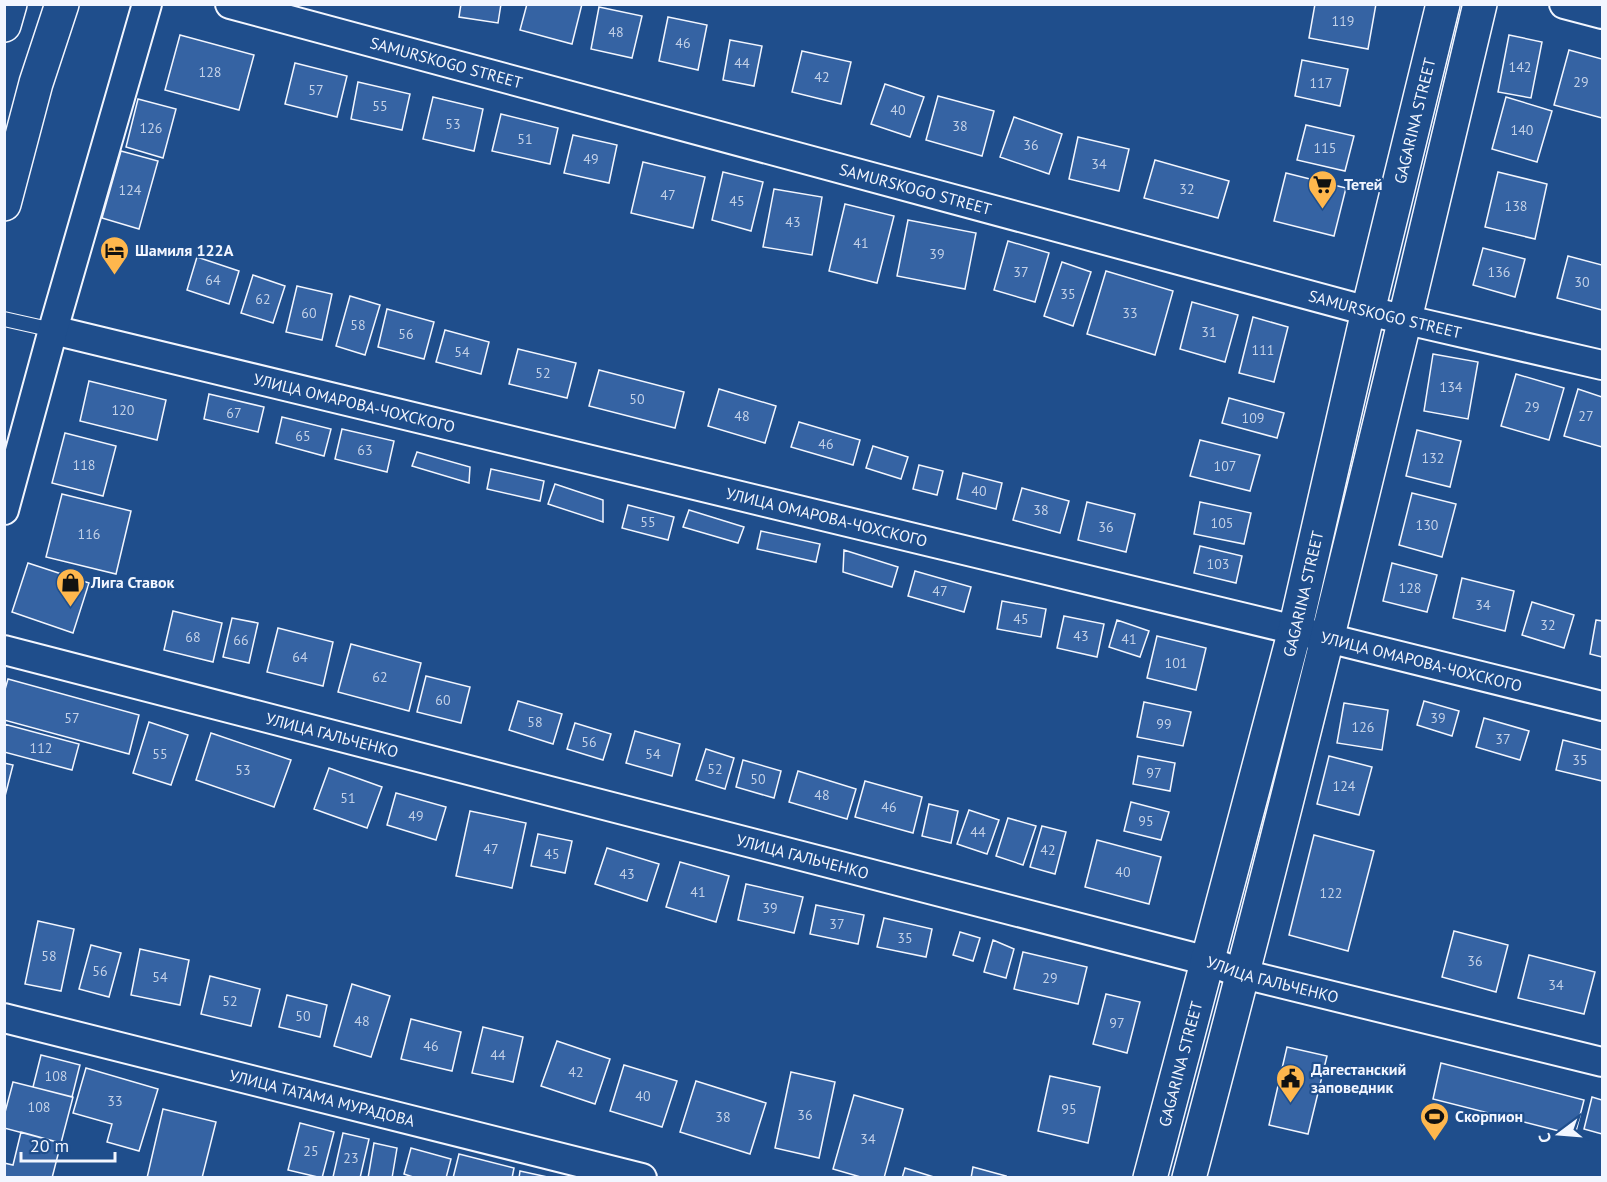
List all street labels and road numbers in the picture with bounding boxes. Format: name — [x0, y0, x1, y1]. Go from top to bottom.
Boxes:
street label: SAMURSKOGO STREET — [368, 32, 525, 92]
street label: GAGARINA STREET — [1389, 56, 1440, 186]
street label: SAMURSKOGO STREET — [837, 159, 994, 219]
street label: SAMURSKOGO STREET — [1306, 285, 1464, 342]
street label: УЛИЦА ОМАРОВА-ЧОХСКОГО — [252, 369, 457, 437]
street label: УЛИЦА ОМАРОВА-ЧОХСКОГО — [724, 483, 930, 551]
street label: GAGARINA STREET — [1278, 529, 1327, 659]
street label: УЛИЦА ОМАРОВА-ЧОХСКОГО — [1319, 627, 1524, 696]
street label: УЛИЦА ГАЛЬЧЕНКО — [264, 708, 401, 762]
street label: УЛИЦА ГАЛЬЧЕНКО — [734, 830, 871, 883]
street label: УЛИЦА ГАЛЬЧЕНКО — [1204, 951, 1341, 1007]
street label: GAGARINA STREET — [1154, 999, 1206, 1129]
street label: УЛИЦА ТАТАМА МУРАДОВА — [227, 1065, 418, 1131]

